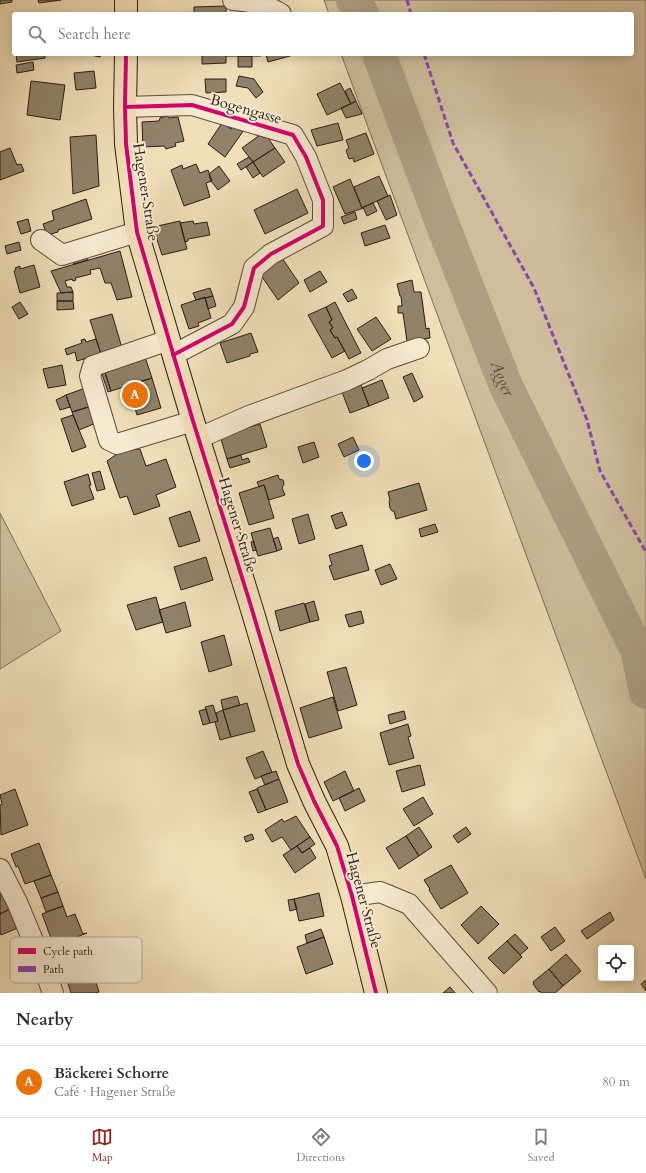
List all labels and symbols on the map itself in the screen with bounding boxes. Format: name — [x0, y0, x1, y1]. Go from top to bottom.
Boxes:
street label: Bogengasse — [208, 89, 284, 129]
street label: Hagener Straße — [128, 142, 164, 243]
water label: Agger — [485, 356, 520, 401]
pin: A — [122, 380, 148, 410]
your location — [354, 451, 374, 471]
street label: Hagener Straße — [214, 475, 262, 575]
street label: Hagener Straße — [342, 850, 387, 951]
legend — [10, 937, 142, 983]
text: Cycle path — [43, 944, 93, 959]
text: Path — [43, 962, 64, 977]

